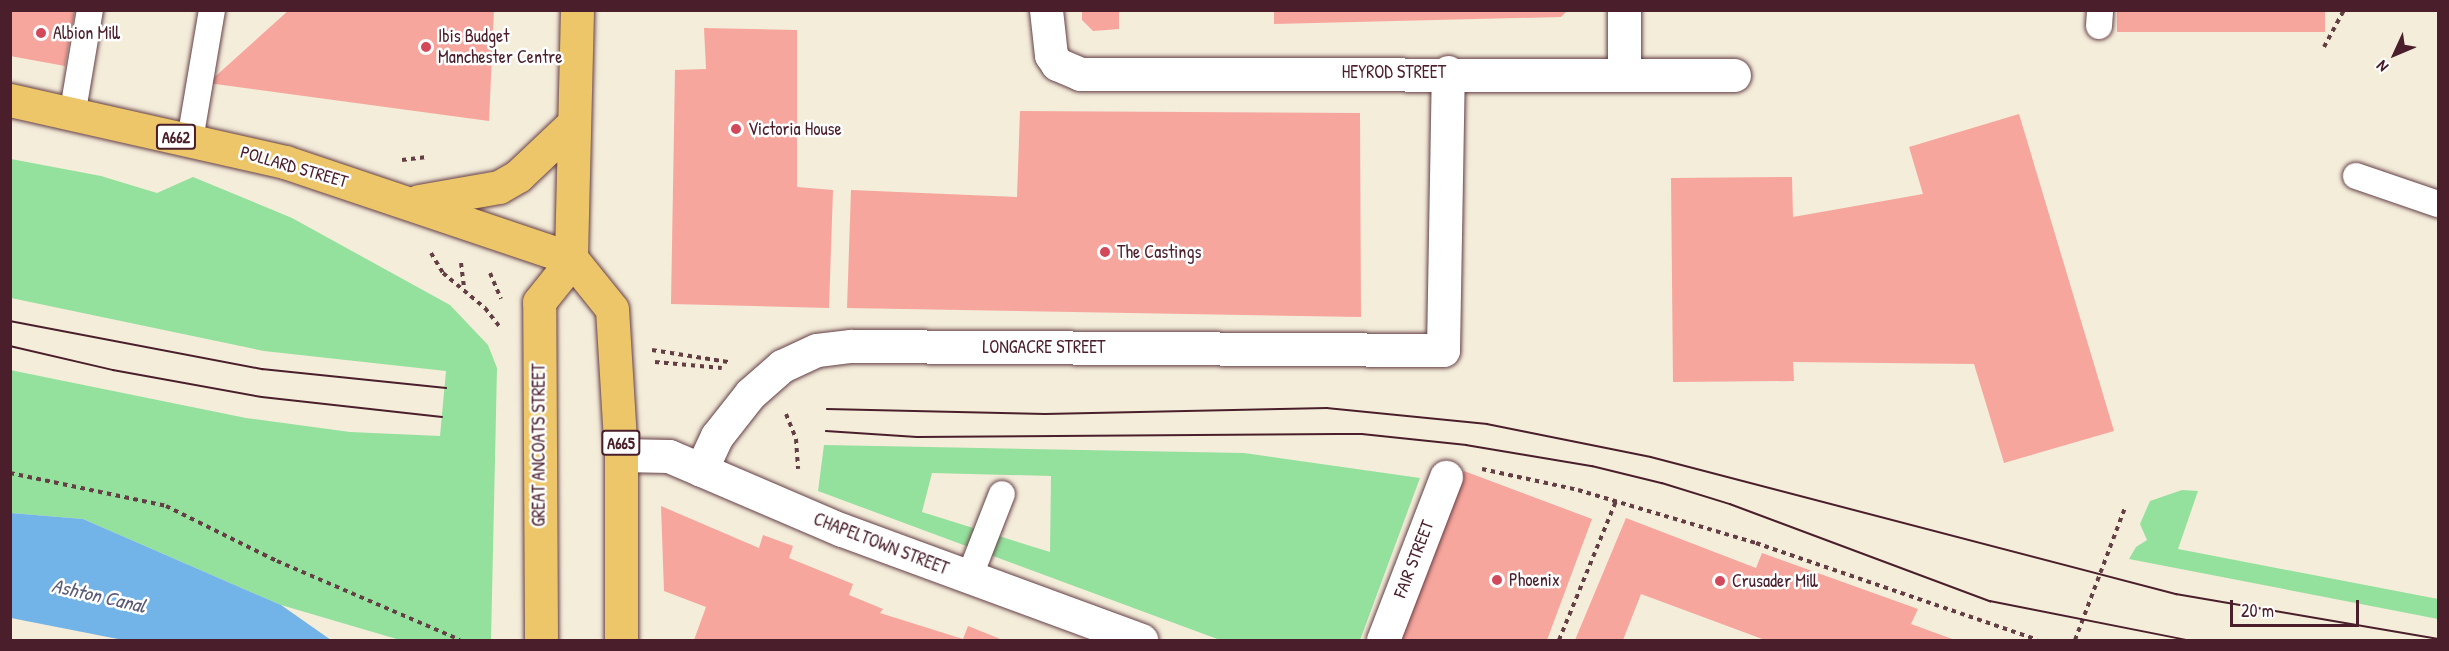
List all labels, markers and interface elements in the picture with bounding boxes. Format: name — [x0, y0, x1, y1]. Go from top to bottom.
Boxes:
place label: Albion Mill — [53, 22, 120, 44]
north arrow — [2365, 24, 2425, 84]
marker: Albion Mill — [34, 26, 48, 40]
place label: Ibis Budget Manchester Centre — [438, 26, 562, 68]
marker: Ibis Budget Manchester Centre — [419, 40, 433, 54]
text: N — [2371, 56, 2393, 77]
street label: HEYROD STREET — [1342, 61, 1446, 83]
place label: Victoria House — [748, 118, 842, 140]
marker: Victoria House — [729, 122, 743, 136]
road number: A662 — [155, 124, 197, 150]
street label: POLLARD STREET — [238, 141, 350, 193]
place label: The Castings — [1117, 241, 1201, 263]
marker: The Castings — [1098, 245, 1112, 259]
street label: LONGACRE STREET — [982, 336, 1106, 358]
street label: GREAT ANCOATS STREET — [528, 363, 550, 527]
road number: A665 — [600, 430, 642, 456]
street label: CHAPELTOWN STREET — [810, 508, 952, 580]
street label: FAIR STREET — [1389, 517, 1439, 601]
place label: Phoenix — [1509, 569, 1560, 591]
place label: Crusader Mill — [1732, 570, 1818, 592]
water label: Ashton Canal — [50, 573, 148, 617]
marker: Phoenix — [1490, 573, 1504, 587]
marker: Crusader Mill — [1713, 574, 1727, 588]
scale bar — [2233, 588, 2362, 626]
text: 20 m — [2241, 598, 2274, 623]

